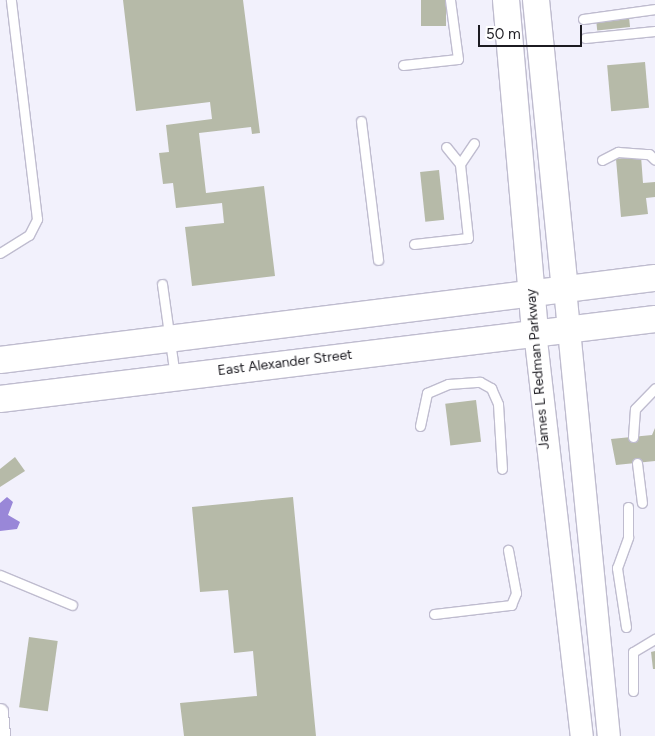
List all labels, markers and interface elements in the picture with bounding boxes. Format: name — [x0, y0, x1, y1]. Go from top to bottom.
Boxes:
scale bar — [480, 15, 584, 47]
text: 50 m — [486, 25, 521, 43]
street label: James L Redman Parkway — [523, 288, 553, 450]
street label: East Alexander Street — [217, 346, 353, 380]

